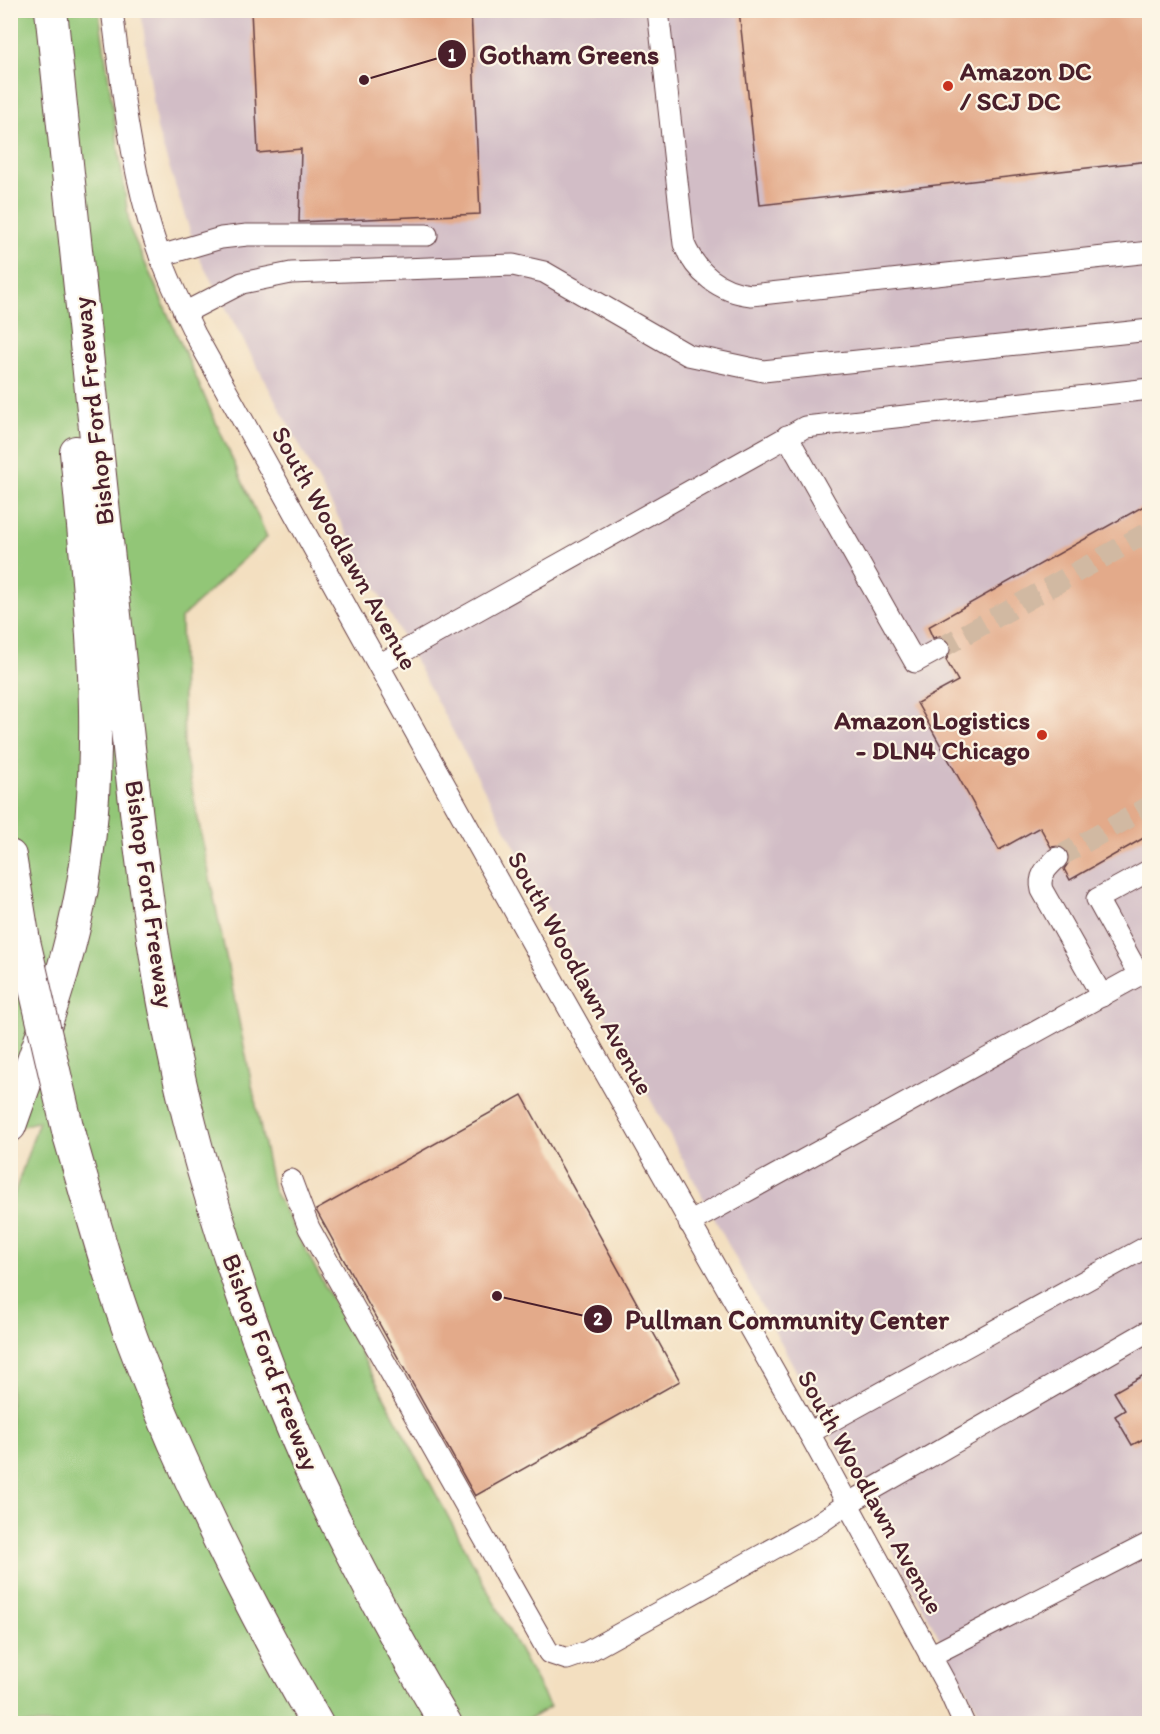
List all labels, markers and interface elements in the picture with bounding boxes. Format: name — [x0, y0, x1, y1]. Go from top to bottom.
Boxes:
callout: Gotham Greens — [437, 32, 671, 77]
text: Gotham Greens — [479, 38, 659, 71]
text: 1 — [448, 44, 457, 66]
place label: Amazon DC / SCJ DC — [959, 55, 1092, 117]
marker: Amazon DC / SCJ DC — [941, 79, 955, 93]
street label: Bishop Ford Freeway — [65, 295, 121, 527]
street label: South Woodlawn Avenue — [265, 421, 425, 675]
place label: Amazon Logistics - DLN4 Chicago — [833, 704, 1030, 766]
marker: Amazon Logistics - DLN4 Chicago — [1035, 728, 1049, 742]
street label: Bishop Ford Freeway — [118, 778, 182, 1010]
street label: South Woodlawn Avenue — [501, 846, 661, 1100]
street label: Bishop Ford Freeway — [215, 1249, 327, 1475]
callout: Pullman Community Center — [583, 1297, 961, 1342]
text: Pullman Community Center — [625, 1303, 950, 1336]
text: 2 — [593, 1308, 603, 1330]
street label: South Woodlawn Avenue — [791, 1365, 951, 1619]

